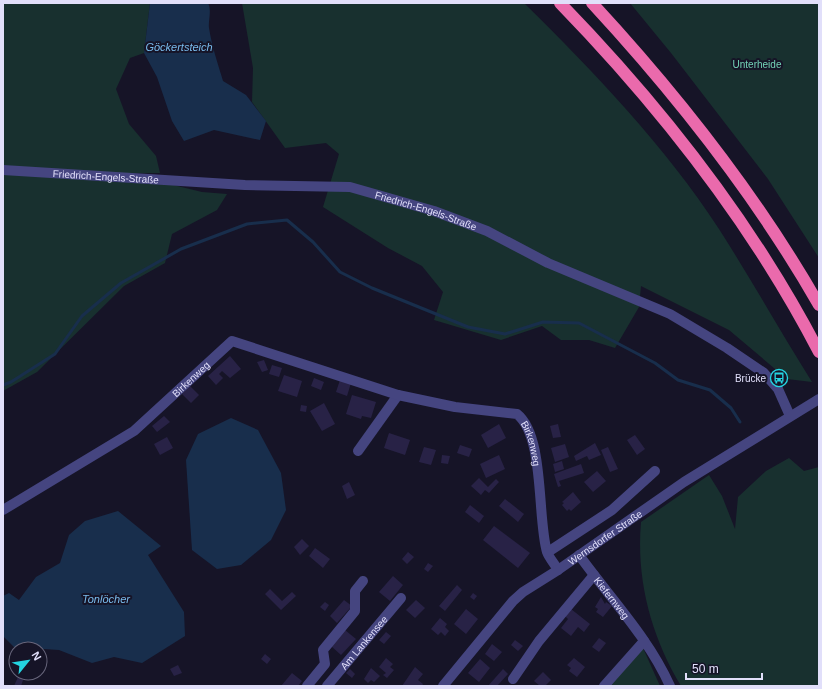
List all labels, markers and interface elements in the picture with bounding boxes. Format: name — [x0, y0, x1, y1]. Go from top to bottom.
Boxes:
water label: Göckertsteich — [145, 41, 213, 53]
park label: Unterheide — [733, 59, 782, 70]
street label: Friedrich-Engels-Straße — [52, 168, 160, 185]
street label: Friedrich-Engels-Straße — [374, 189, 479, 232]
street label: Birkenweg — [170, 359, 212, 399]
bus stop icon: Brücke — [769, 368, 789, 388]
place label: Brücke — [735, 373, 766, 384]
street label: Birkenweg — [519, 419, 543, 467]
street label: Wernsdorfer Straße — [566, 507, 644, 567]
street label: Kiefernweg — [592, 575, 632, 621]
water label: Tonlöcher — [82, 593, 131, 605]
street label: Am Lankensee — [338, 613, 390, 671]
north arrow — [8, 641, 48, 681]
text: N — [29, 650, 44, 662]
scale bar — [686, 655, 762, 681]
text: 50 m — [692, 662, 719, 676]

